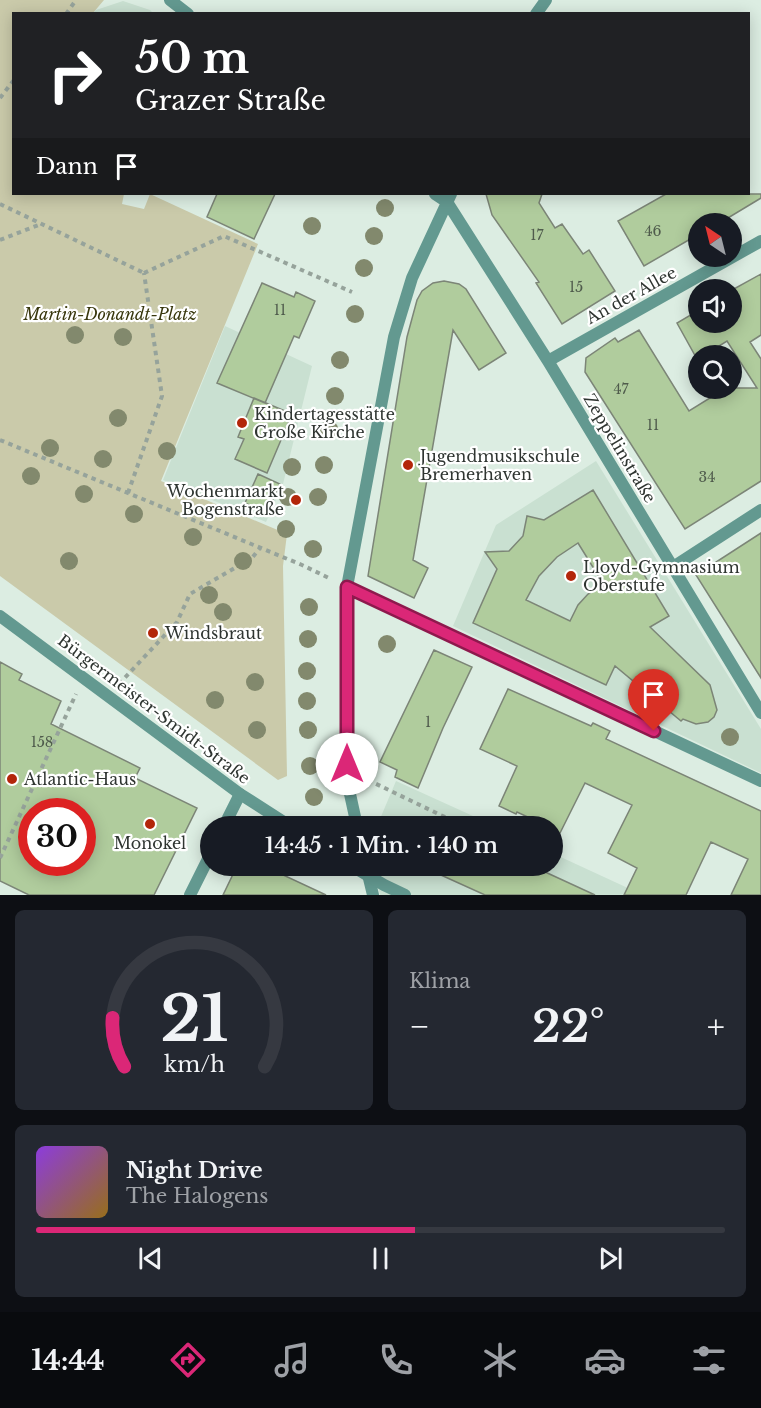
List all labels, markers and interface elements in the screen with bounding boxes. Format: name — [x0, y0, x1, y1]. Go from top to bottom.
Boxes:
text: 50 m — [135, 32, 249, 84]
icon: right — [36, 36, 114, 114]
text: Grazer Straße — [135, 84, 326, 117]
icon: arrive — [110, 150, 143, 183]
text: Dann — [36, 153, 98, 180]
north arrow — [688, 213, 742, 267]
map controls — [688, 213, 742, 399]
house number: 46 — [644, 222, 662, 240]
house number: 17 — [530, 226, 545, 244]
street label: An der Allee — [581, 262, 680, 329]
house number: 15 — [569, 278, 583, 296]
button: sound — [688, 279, 742, 333]
house number: 11 — [274, 301, 286, 319]
park label: Martin-Donandt-Platz — [23, 304, 196, 324]
button: search — [688, 345, 742, 399]
house number: 47 — [613, 380, 630, 398]
street label: Zeppelinstraße — [580, 390, 660, 506]
place label: Kindertagesstätte Große Kirche — [254, 404, 395, 442]
marker: Kindertagesstätte Große Kirche — [235, 416, 249, 430]
house number: 11 — [647, 416, 659, 434]
place label: Jugendmusikschule Bremerhaven — [418, 446, 580, 484]
marker: Jugendmusikschule Bremerhaven — [401, 458, 415, 472]
house number: 34 — [699, 468, 715, 486]
place label: Wochenmarkt Bogenstraße — [166, 481, 284, 519]
marker: Wochenmarkt Bogenstraße — [289, 493, 303, 507]
place label: Lloyd-Gymnasium Oberstufe — [583, 557, 740, 595]
marker: Lloyd-Gymnasium Oberstufe — [564, 569, 578, 583]
place label: Windsbraut — [164, 623, 262, 643]
marker: Windsbraut — [146, 626, 160, 640]
street label: Bürgermeister-Smidt-Straße — [54, 630, 254, 788]
pin — [628, 669, 679, 731]
icon: arrive — [637, 678, 670, 711]
house number: 1 — [425, 713, 431, 731]
position arrow — [315, 732, 379, 796]
house number: 158 — [31, 733, 53, 751]
place label: Atlantic-Haus — [23, 769, 136, 789]
marker: Atlantic-Haus — [5, 772, 19, 786]
speed limit sign: 30 — [18, 798, 96, 876]
marker: Monokel — [143, 817, 157, 831]
text: 14:45 · 1 Min. · 140 m — [265, 832, 498, 859]
place label: Monokel — [114, 833, 186, 853]
text: Klima — [409, 969, 470, 993]
text: 21 — [160, 980, 228, 1058]
text: 22° — [532, 998, 605, 1054]
text: − — [409, 1006, 430, 1047]
text: + — [707, 1006, 725, 1047]
text: km/h — [164, 1051, 225, 1078]
text: Night Drive — [126, 1157, 263, 1184]
text: The Halogens — [126, 1184, 268, 1208]
icon: previous — [134, 1242, 167, 1275]
icon: pause — [364, 1242, 397, 1275]
icon: next — [594, 1242, 627, 1275]
icon: directions — [167, 1339, 209, 1381]
icon: music — [271, 1339, 313, 1381]
icon: phone — [375, 1339, 417, 1381]
icon: climate — [479, 1339, 521, 1381]
icon: car — [584, 1339, 626, 1381]
icon: filters — [688, 1339, 730, 1381]
text: 14:44 — [31, 1344, 104, 1377]

